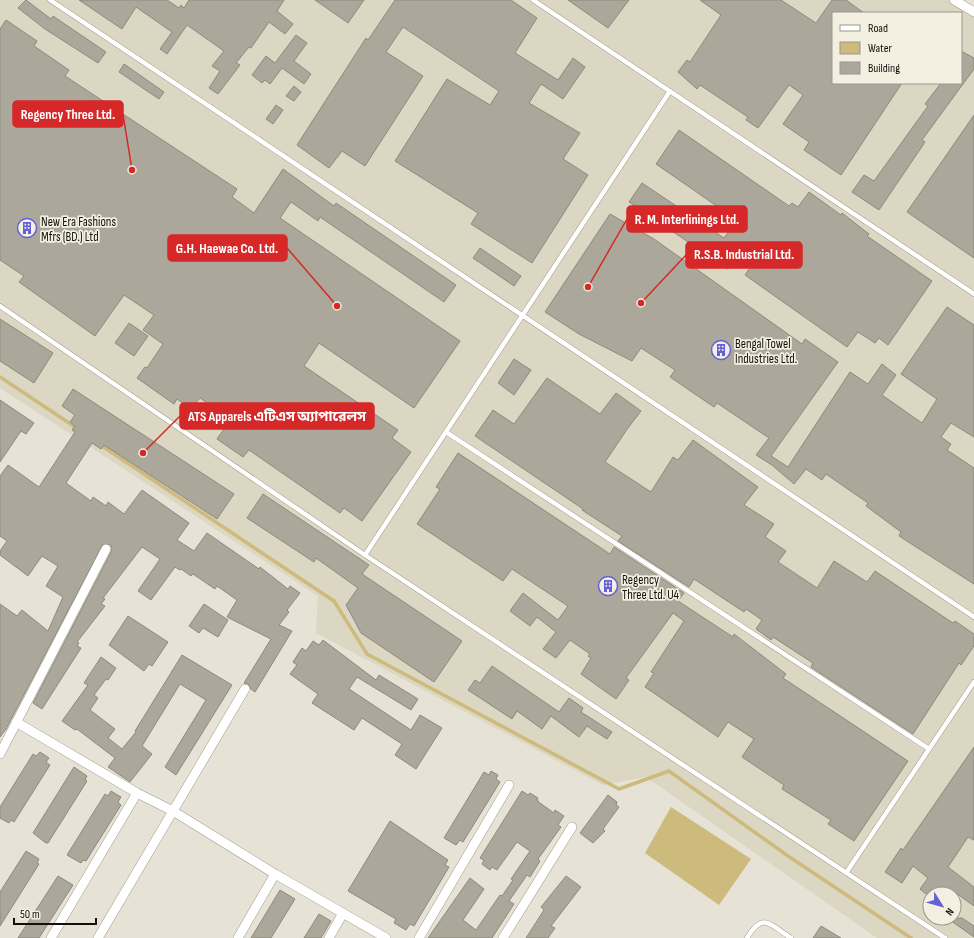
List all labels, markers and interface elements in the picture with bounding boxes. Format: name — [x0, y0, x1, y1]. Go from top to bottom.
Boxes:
legend — [832, 12, 962, 84]
text: Road — [868, 21, 888, 36]
text: Water — [868, 41, 892, 56]
text: Building — [868, 61, 900, 76]
callout: Regency Three Ltd. — [13, 101, 123, 127]
text: Regency Three Ltd. — [21, 106, 115, 123]
callout: R. M. Interlinings Ltd. — [627, 206, 747, 232]
text: R. M. Interlinings Ltd. — [635, 211, 739, 228]
place label: New Era Fashions Mfrs (BD.) Ltd — [41, 214, 116, 245]
building icon: New Era Fashions Mfrs (BD.) Ltd — [16, 217, 38, 239]
callout: G.H. Haewae Co. Ltd. — [168, 235, 287, 261]
text: G.H. Haewae Co. Ltd. — [176, 240, 278, 257]
callout: R.S.B. Industrial Ltd. — [686, 242, 802, 268]
text: R.S.B. Industrial Ltd. — [694, 246, 794, 263]
place label: Bengal Towel Industries Ltd. — [735, 336, 797, 367]
building icon: Bengal Towel Industries Ltd. — [710, 339, 732, 361]
callout: ATS Apparels এটিএস অ্যাপারেলস — [180, 403, 374, 429]
text: ATS Apparels এটিএস অ্যাপারেলস — [187, 408, 367, 425]
place label: Regency Three Ltd. U4 — [622, 572, 680, 603]
building icon: Regency Three Ltd. U4 — [597, 575, 619, 597]
north arrow — [922, 886, 962, 926]
scale bar — [14, 900, 96, 926]
text: N — [943, 905, 957, 918]
text: 50 m — [20, 907, 40, 922]

